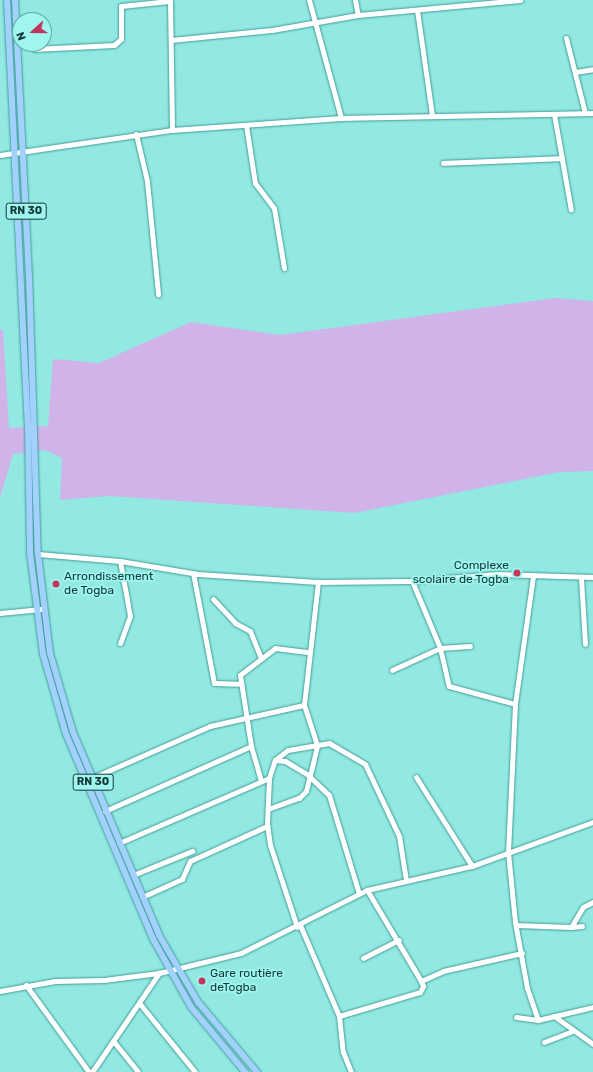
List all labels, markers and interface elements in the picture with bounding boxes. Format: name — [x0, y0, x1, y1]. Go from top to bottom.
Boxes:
north arrow — [12, 12, 52, 52]
text: N — [14, 30, 29, 42]
road number: RN 30 — [5, 202, 47, 220]
place label: Complexe scolaire de Togba — [412, 559, 509, 587]
marker: Complexe scolaire de Togba — [512, 568, 522, 578]
place label: Arrondissement de Togba — [64, 570, 153, 598]
marker: Arrondissement de Togba — [51, 579, 61, 589]
road number: RN 30 — [72, 773, 114, 791]
place label: Gare routière deTogba — [210, 967, 283, 995]
marker: Gare routière deTogba — [197, 976, 207, 986]

